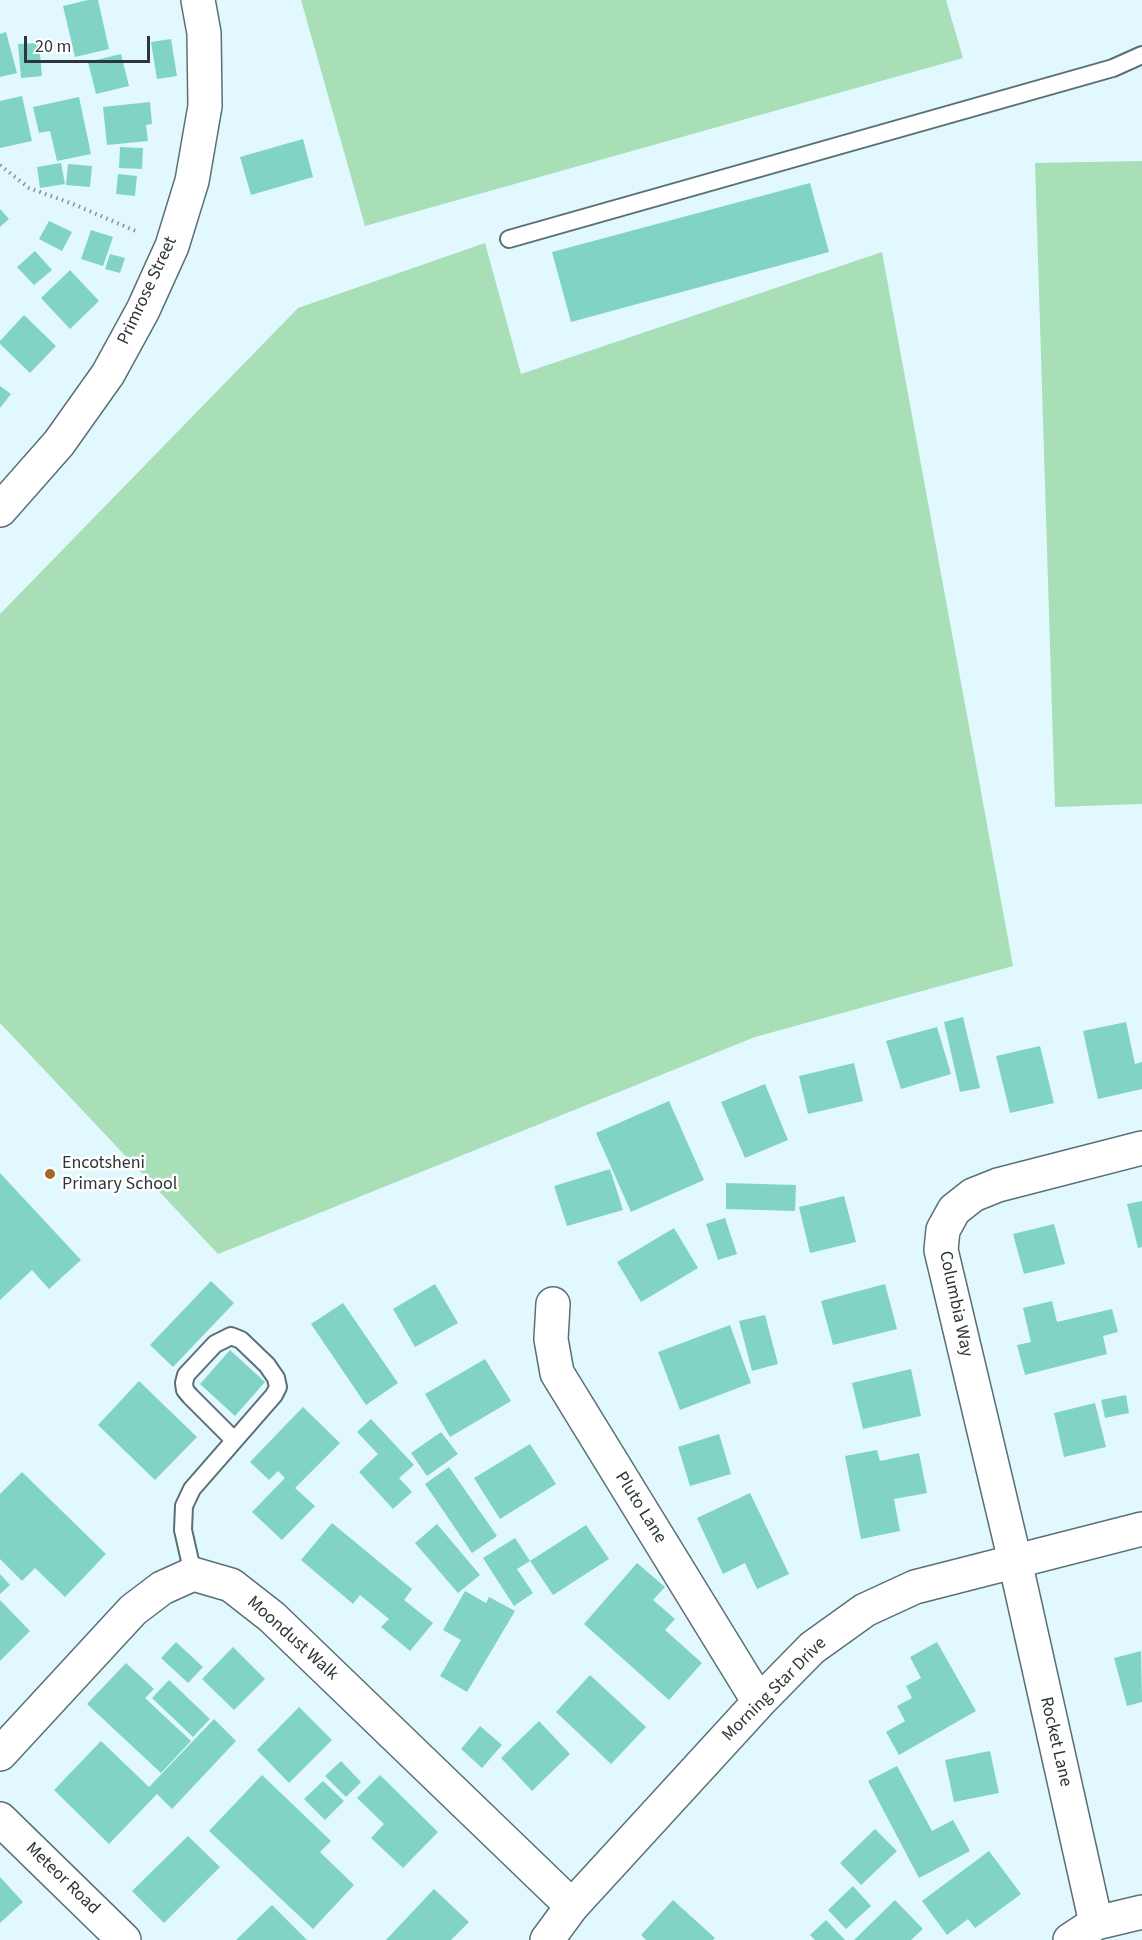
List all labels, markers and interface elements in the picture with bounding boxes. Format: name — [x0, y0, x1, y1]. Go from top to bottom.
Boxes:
scale bar — [27, 24, 153, 62]
text: 20 m — [35, 34, 71, 59]
street label: Primrose Street — [114, 234, 182, 348]
place label: Encotsheni Primary School — [62, 1153, 177, 1196]
marker: Encotsheni Primary School — [43, 1167, 57, 1181]
street label: Columbia Way — [933, 1249, 977, 1359]
street label: Pluto Lane — [610, 1468, 670, 1548]
street label: Moondust Walk — [242, 1592, 342, 1686]
street label: Morning Star Drive — [718, 1633, 832, 1747]
street label: Rocket Lane — [1034, 1695, 1076, 1789]
street label: Meteor Road — [20, 1838, 104, 1920]

